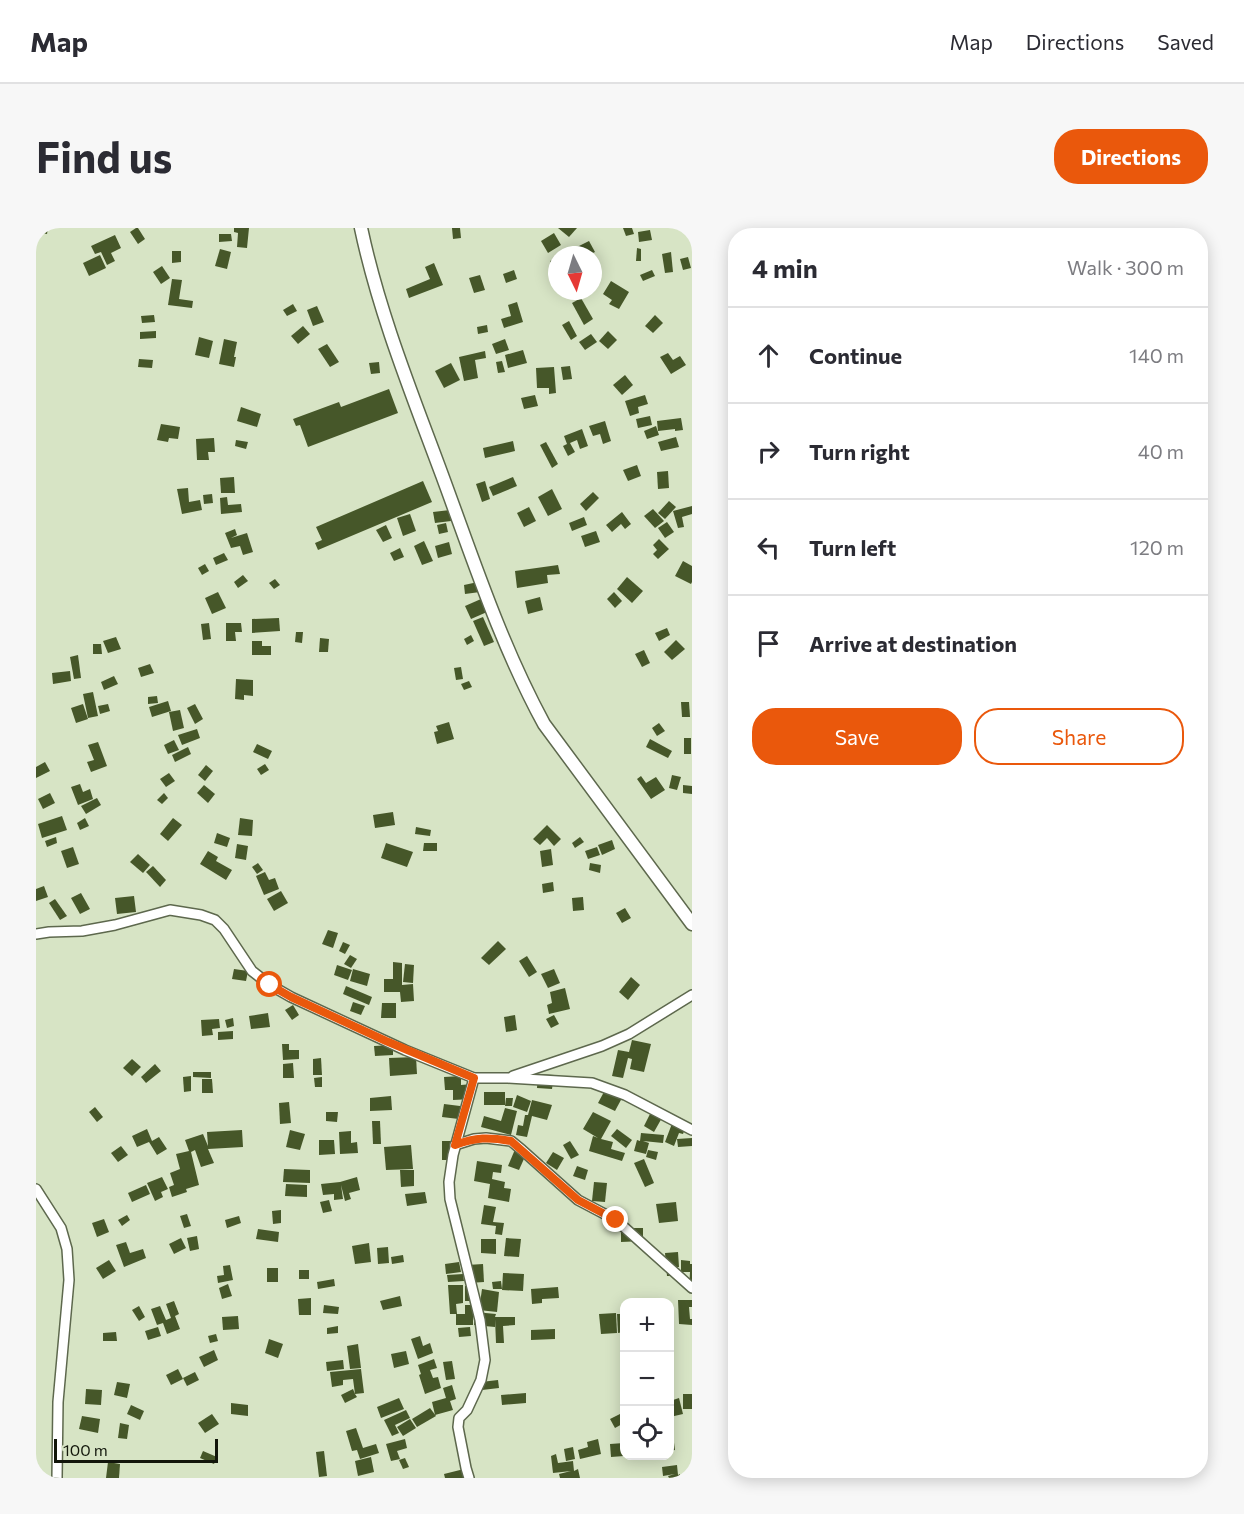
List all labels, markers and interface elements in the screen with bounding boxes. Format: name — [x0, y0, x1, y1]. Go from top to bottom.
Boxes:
text: Map — [30, 24, 88, 58]
text: Map — [950, 29, 993, 54]
text: Directions — [1026, 29, 1124, 54]
text: Saved — [1157, 29, 1214, 54]
button: Directions — [1054, 129, 1208, 184]
text: Find us — [36, 130, 172, 182]
north arrow — [548, 246, 602, 300]
text: 4 min — [752, 252, 818, 283]
text: Walk · 300 m — [1067, 255, 1184, 279]
icon: ahead — [752, 339, 785, 372]
text: Continue — [809, 342, 902, 369]
text: 140 m — [1129, 343, 1184, 367]
icon: right — [752, 435, 785, 468]
text: Turn right — [809, 438, 910, 465]
text: 40 m — [1138, 439, 1184, 463]
icon: left — [752, 531, 785, 564]
text: Turn left — [809, 534, 896, 561]
text: 120 m — [1130, 535, 1184, 559]
icon: arrive — [752, 627, 785, 660]
text: Arrive at destination — [809, 630, 1017, 657]
button: Save — [752, 708, 962, 765]
button: Share — [974, 708, 1184, 765]
route start — [256, 971, 282, 997]
route end — [602, 1206, 628, 1232]
map controls — [620, 1298, 674, 1460]
button: + — [620, 1298, 674, 1352]
button: − — [620, 1352, 674, 1406]
button: locate — [620, 1406, 674, 1460]
scale bar — [54, 1436, 218, 1464]
text: 100 m — [63, 1440, 108, 1459]

